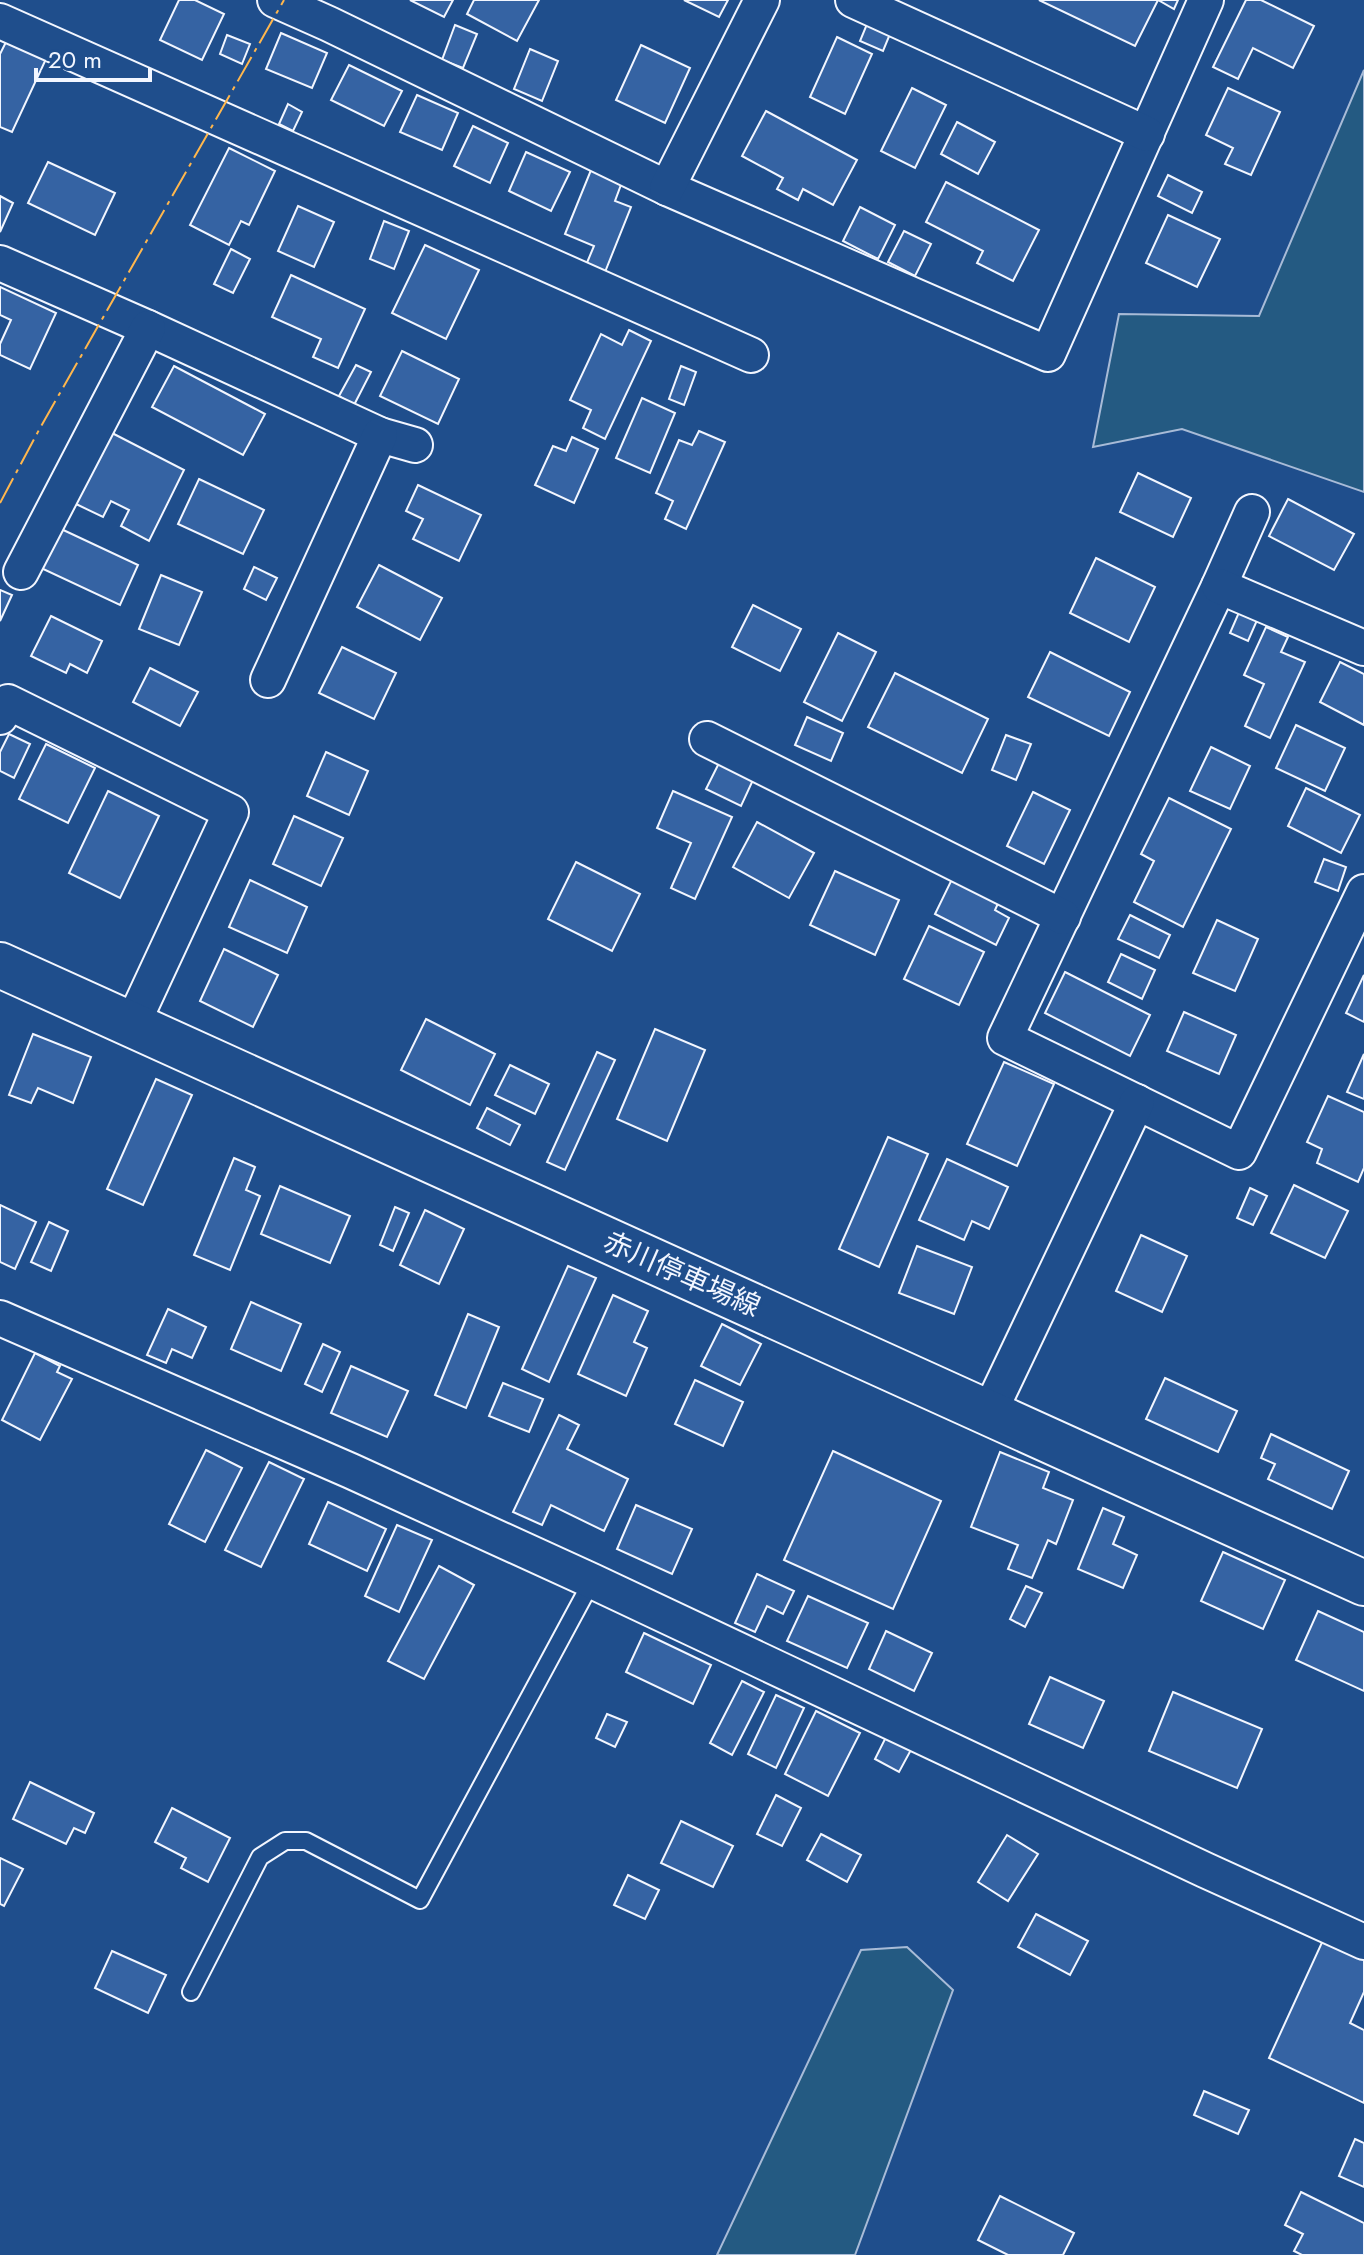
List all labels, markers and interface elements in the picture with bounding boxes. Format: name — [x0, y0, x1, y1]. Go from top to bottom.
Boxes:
scale bar — [36, 32, 150, 82]
text: 20 m — [48, 42, 102, 77]
street label: 赤川停車場線 — [597, 1221, 767, 1327]

